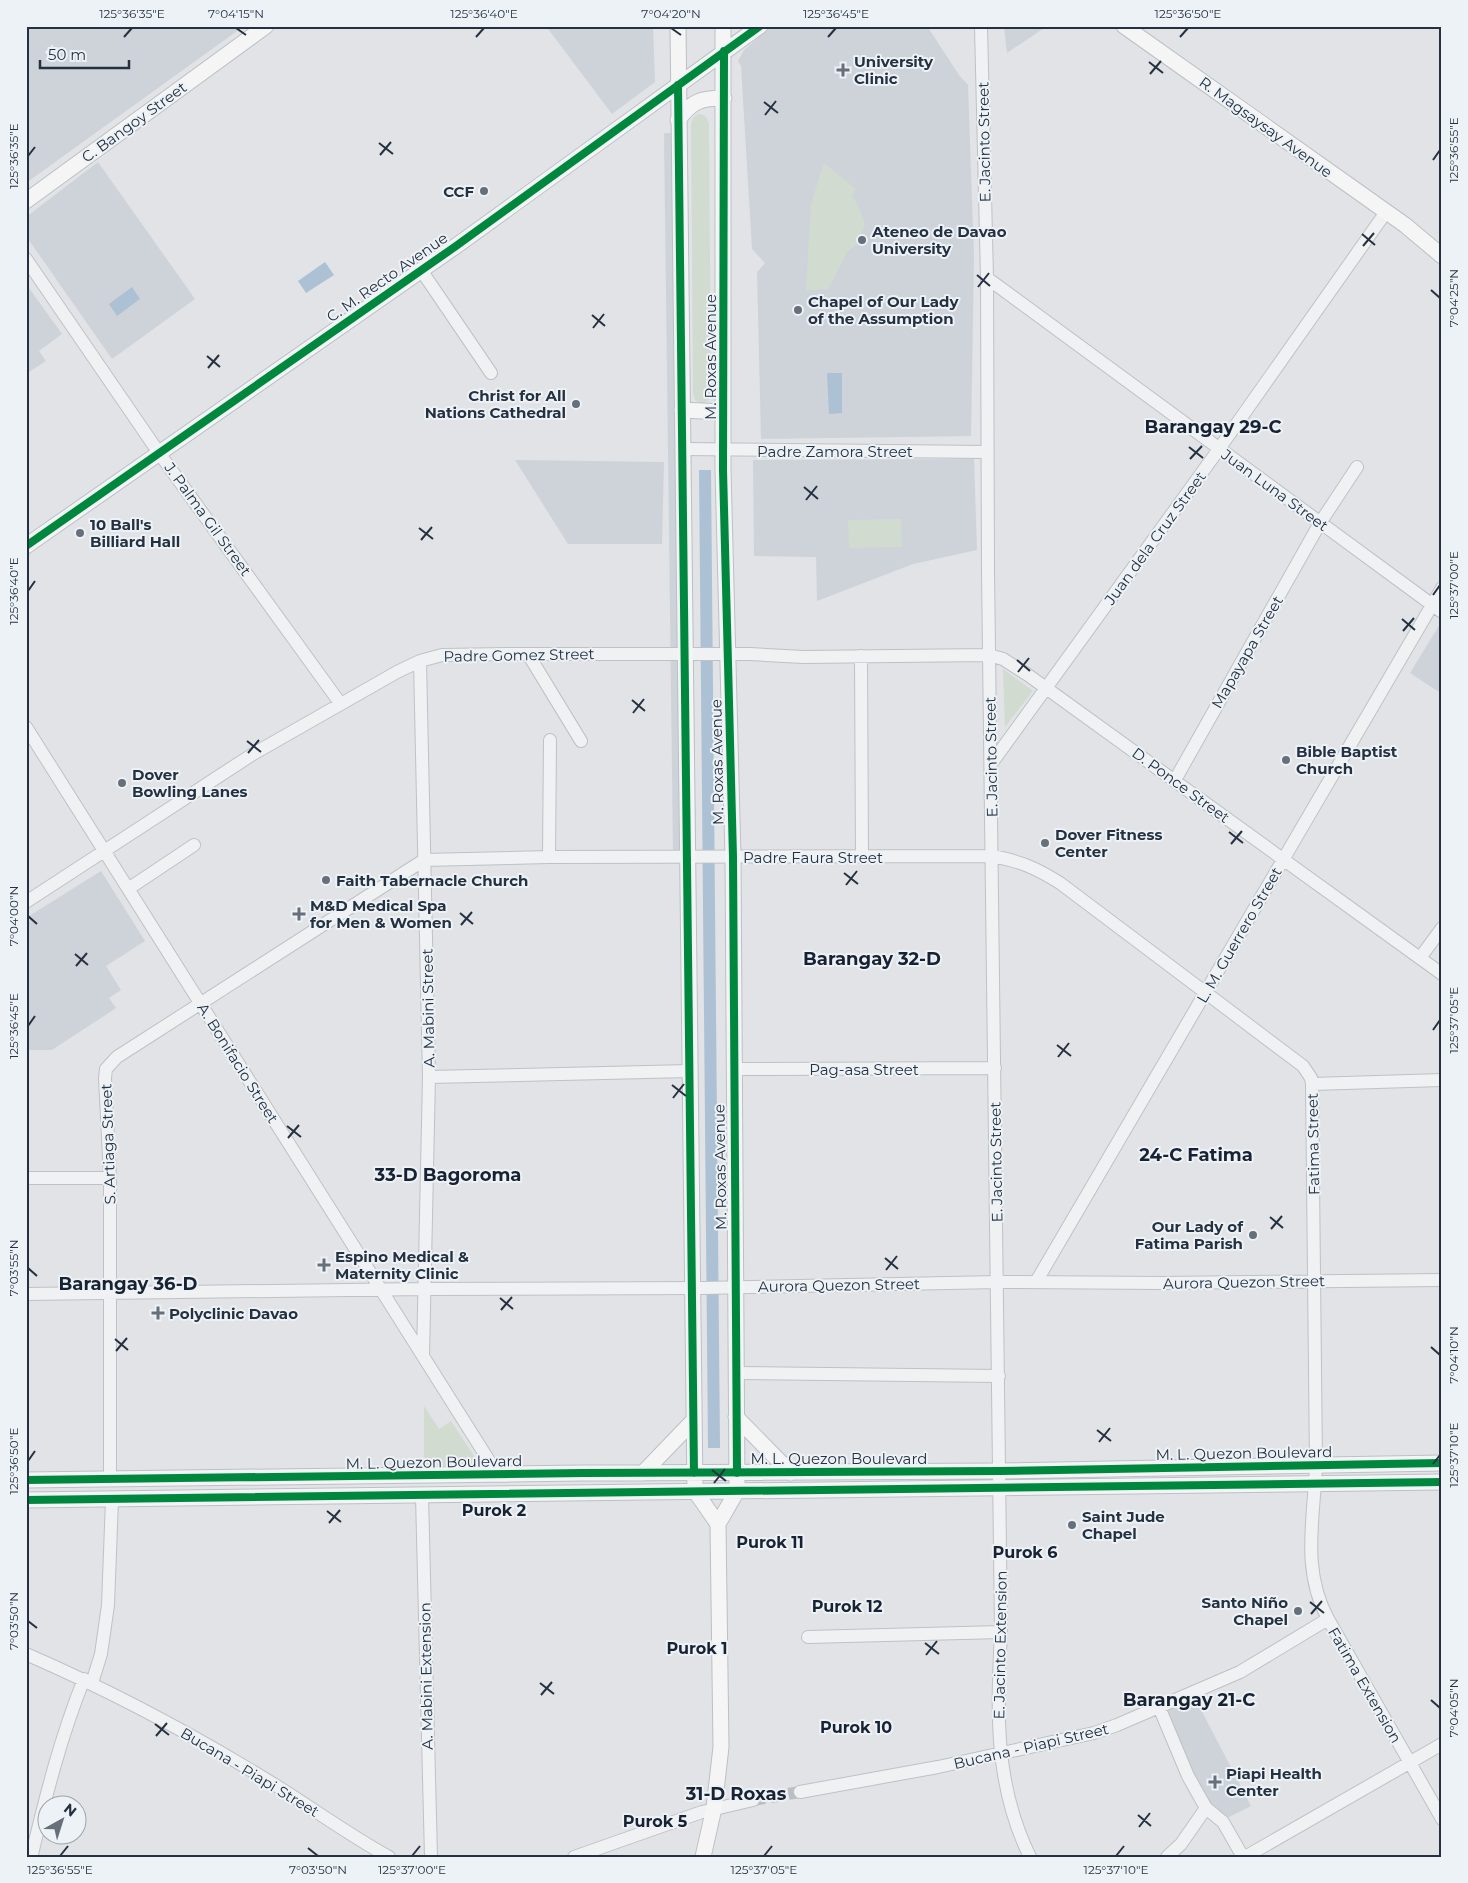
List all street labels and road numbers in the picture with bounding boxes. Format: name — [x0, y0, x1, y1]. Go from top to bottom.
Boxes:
street label: R. Magsaysay Avenue — [1196, 72, 1336, 182]
street label: C. Bangoy Street — [78, 78, 190, 166]
street label: E. Jacinto Street — [973, 82, 995, 202]
street label: C. M. Recto Avenue — [323, 228, 451, 326]
street label: M. Roxas Avenue — [701, 294, 720, 420]
street label: Padre Zamora Street — [757, 442, 913, 461]
street label: Juan Luna Street — [1217, 444, 1332, 535]
street label: J. Palma Gil Street — [160, 458, 256, 579]
street label: Juan dela Cruz Street — [1100, 468, 1210, 609]
street label: Mapayapa Street — [1207, 592, 1287, 712]
street label: Padre Gomez Street — [443, 644, 595, 666]
street label: E. Jacinto Street — [980, 697, 1002, 817]
street label: M. Roxas Avenue — [706, 699, 728, 825]
street label: D. Ponce Street — [1128, 743, 1234, 827]
street label: Padre Faura Street — [743, 848, 883, 867]
street label: L. M. Guerrero Street — [1192, 864, 1286, 1006]
street label: A. Mabini Street — [417, 948, 439, 1068]
street label: A. Bonifacio Street — [193, 999, 283, 1127]
street label: Pag-asa Street — [809, 1060, 919, 1079]
street label: S. Artiaga Street — [96, 1083, 120, 1205]
street label: Fatima Street — [1303, 1093, 1323, 1195]
street label: E. Jacinto Street — [985, 1102, 1007, 1222]
street label: M. Roxas Avenue — [709, 1104, 731, 1230]
street label: Aurora Quezon Street — [1163, 1271, 1325, 1293]
street label: Aurora Quezon Street — [758, 1274, 920, 1296]
street label: M. L. Quezon Boulevard — [1155, 1442, 1333, 1464]
street label: M. L. Quezon Boulevard — [751, 1449, 927, 1468]
street label: M. L. Quezon Boulevard — [345, 1451, 523, 1473]
street label: E. Jacinto Extension — [989, 1570, 1011, 1720]
street label: A. Mabini Extension — [415, 1602, 437, 1750]
street label: Fatima Extension — [1324, 1624, 1406, 1746]
street label: Bucana - Piapi Street — [952, 1719, 1110, 1773]
street label: Bucana - Piapi Street — [177, 1723, 323, 1821]

